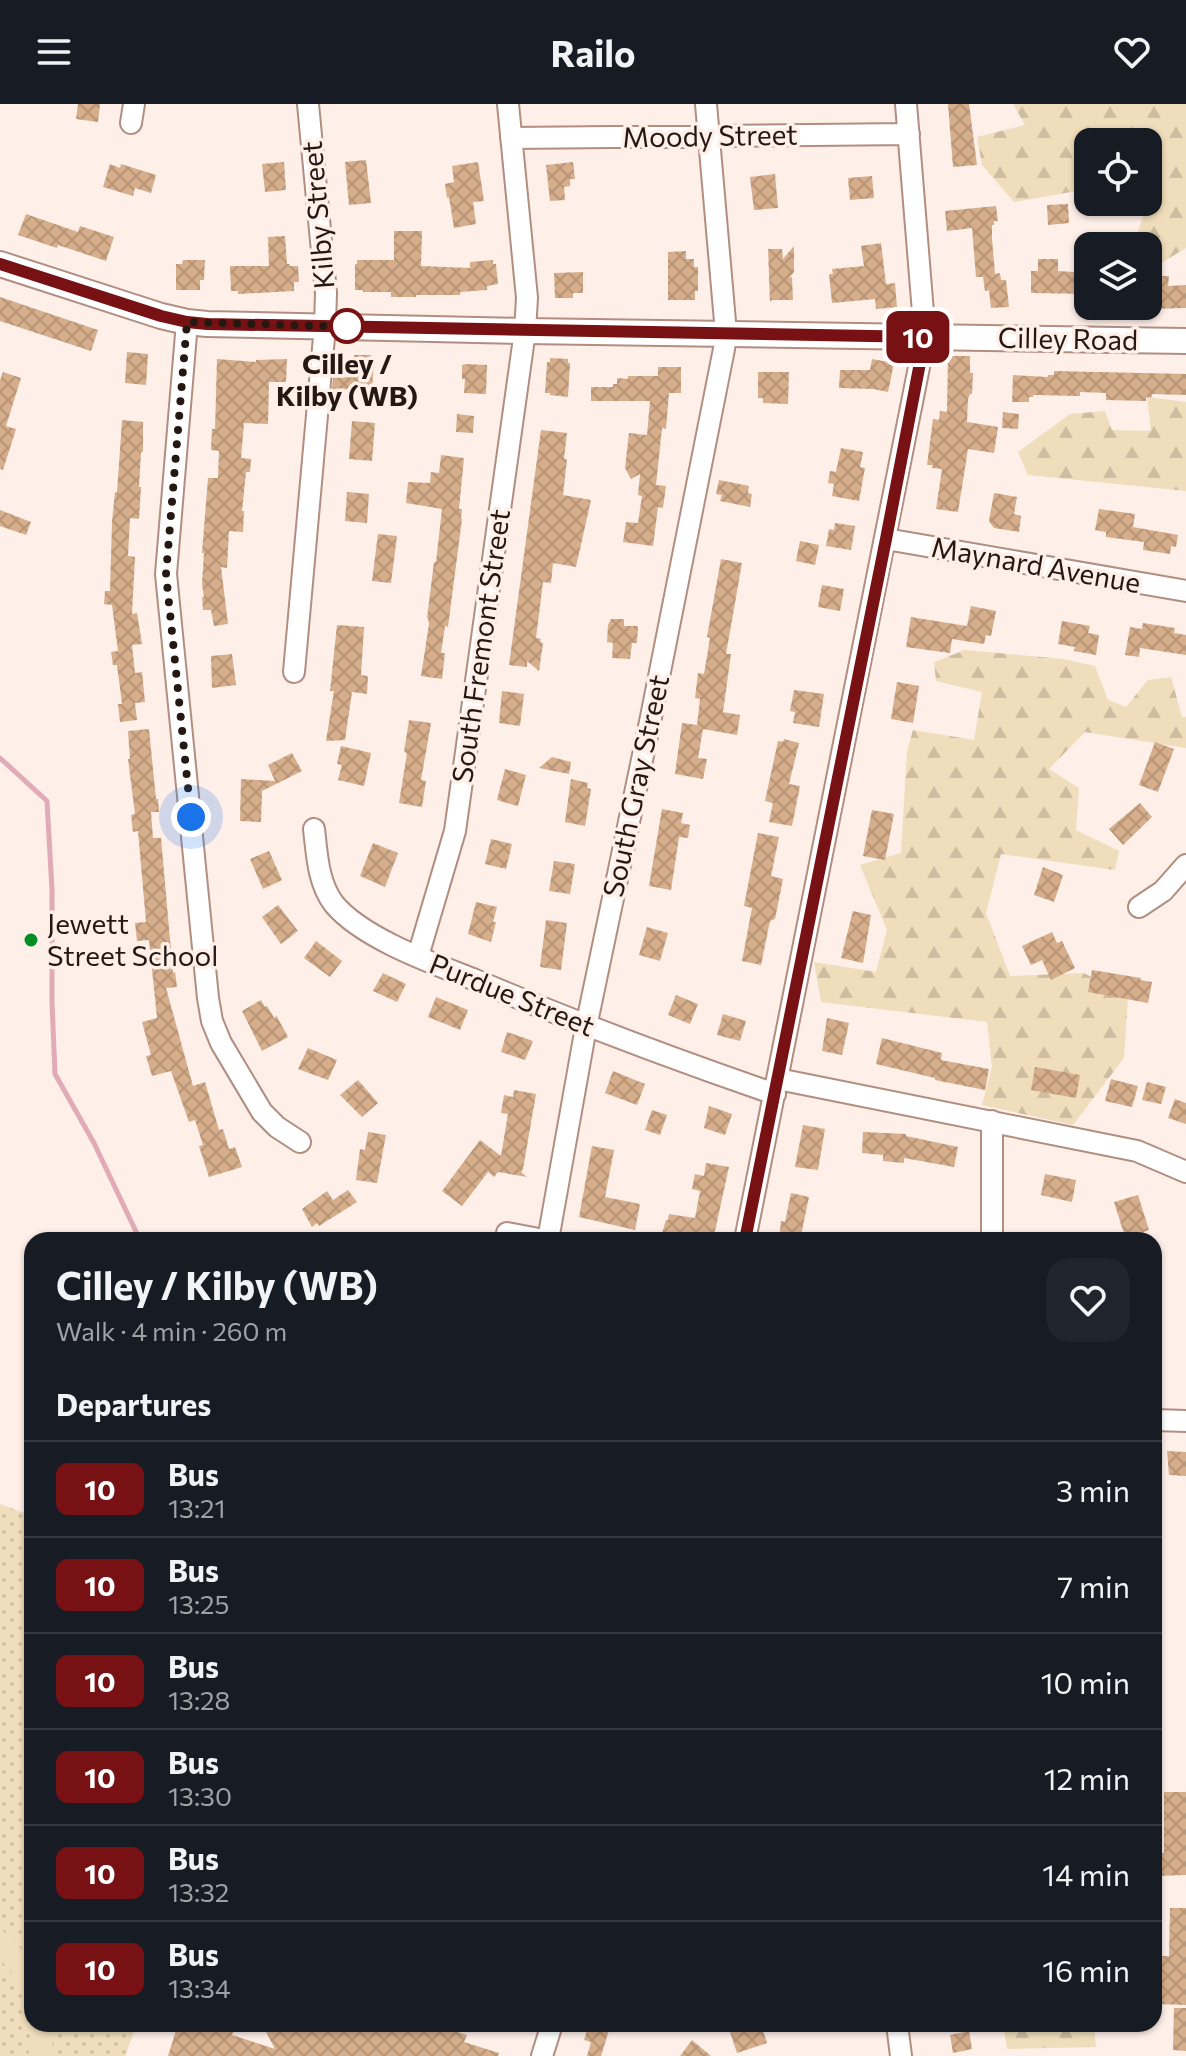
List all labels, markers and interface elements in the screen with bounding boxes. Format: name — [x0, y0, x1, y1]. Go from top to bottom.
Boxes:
icon: menu — [32, 30, 76, 74]
text: Railo — [551, 30, 636, 74]
icon: heart — [1110, 30, 1154, 74]
street label: Moody Street — [622, 116, 798, 154]
map controls — [1074, 128, 1162, 320]
button: locate — [1074, 128, 1162, 216]
street label: Kilby Street — [294, 140, 340, 290]
button: layers — [1074, 232, 1162, 320]
marker: Cilley / Kilby (WB) — [330, 309, 364, 343]
line badge: 10 — [882, 311, 954, 363]
text: 10 — [902, 320, 934, 354]
street label: Cilley Road — [998, 320, 1138, 356]
place label: Cilley / Kilby (WB) — [276, 346, 418, 412]
street label: South Fremont Street — [444, 507, 516, 785]
street label: Maynard Avenue — [929, 529, 1143, 599]
street label: South Gray Street — [595, 672, 675, 900]
your location — [171, 797, 211, 837]
place label: Jewett Street School — [47, 906, 218, 972]
marker: Jewett Street School — [22, 931, 40, 949]
street label: Purdue Street — [425, 946, 600, 1043]
button: heart — [1046, 1258, 1130, 1342]
text: Cilley / Kilby (WB) — [56, 1261, 378, 1308]
text: Walk · 4 min · 260 m — [56, 1315, 287, 1346]
text: Departures — [56, 1385, 211, 1422]
text: Bus — [168, 1455, 219, 1492]
text: 3 min — [1056, 1471, 1130, 1508]
text: 10 — [84, 1472, 116, 1506]
text: 13:21 — [168, 1492, 226, 1523]
text: Bus — [168, 1551, 219, 1588]
text: 7 min — [1057, 1567, 1130, 1604]
text: 10 — [84, 1568, 116, 1602]
text: 13:25 — [168, 1588, 229, 1619]
text: Bus — [168, 1647, 219, 1684]
text: 10 min — [1041, 1663, 1130, 1700]
text: 10 — [84, 1664, 116, 1698]
text: 13:28 — [168, 1684, 230, 1715]
text: Bus — [168, 1743, 219, 1780]
text: 12 min — [1044, 1759, 1130, 1796]
text: 10 — [84, 1760, 116, 1794]
text: 13:30 — [168, 1780, 232, 1811]
text: Bus — [168, 1839, 219, 1876]
text: 14 min — [1042, 1855, 1130, 1892]
text: 10 — [84, 1856, 116, 1890]
text: 13:32 — [168, 1876, 229, 1907]
text: Bus — [168, 1935, 219, 1972]
text: 16 min — [1042, 1951, 1130, 1988]
text: 10 — [84, 1952, 116, 1986]
text: 13:34 — [168, 1972, 231, 2003]

